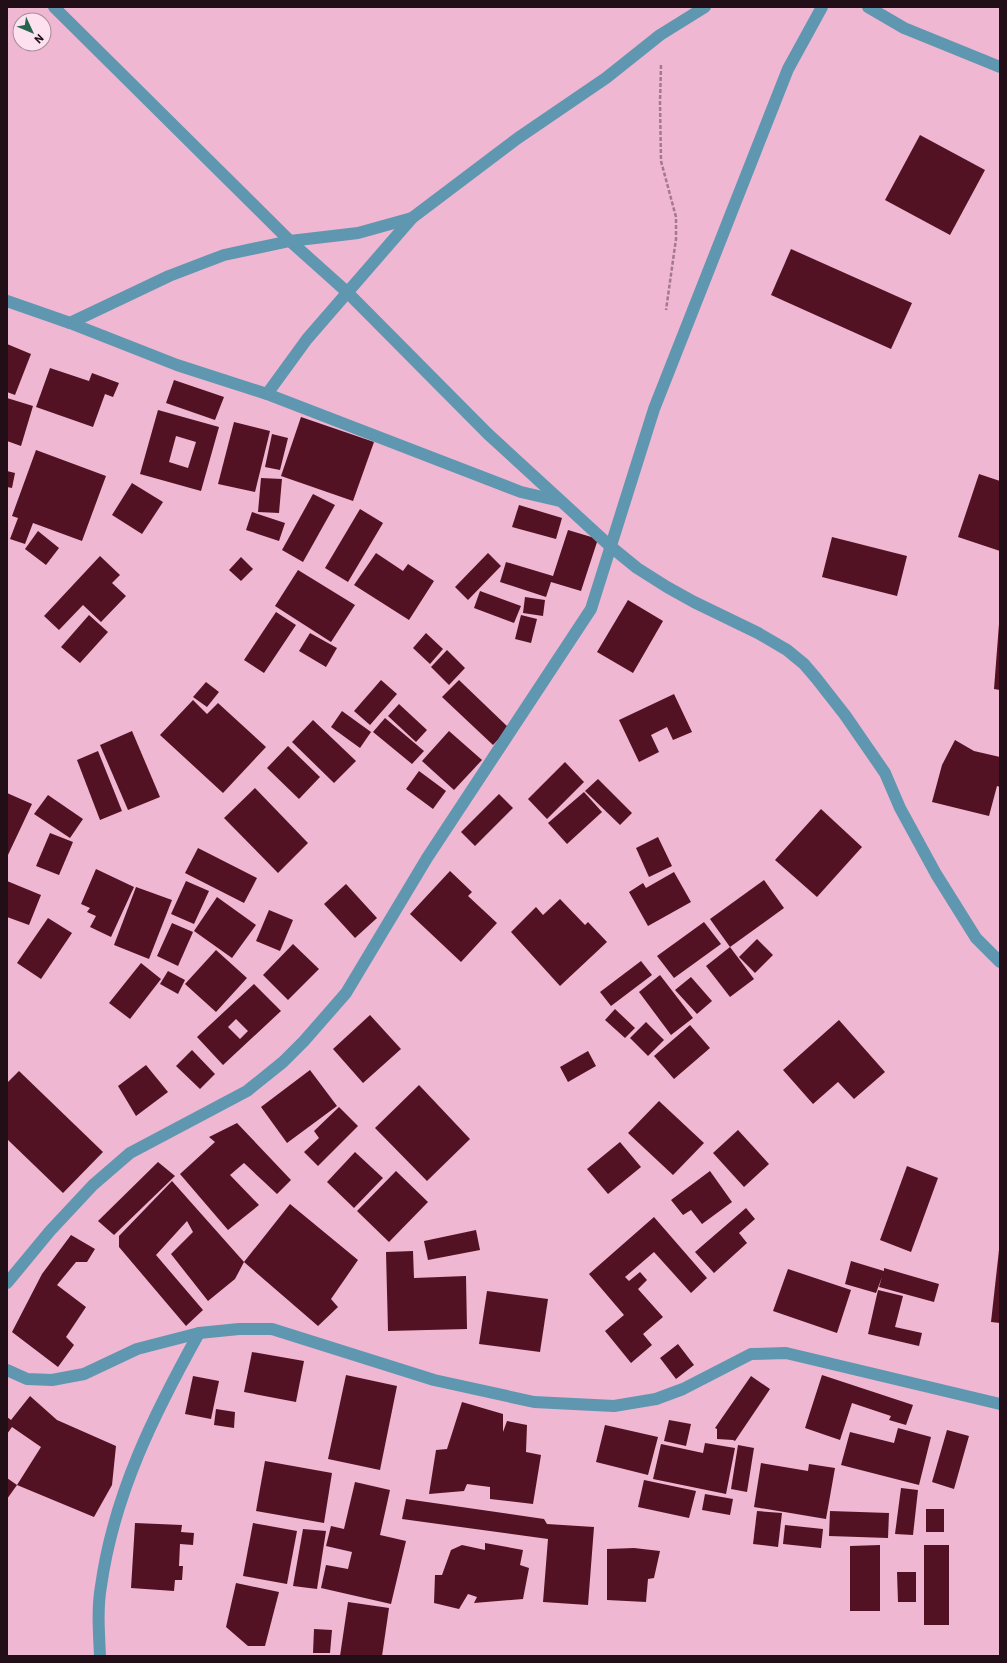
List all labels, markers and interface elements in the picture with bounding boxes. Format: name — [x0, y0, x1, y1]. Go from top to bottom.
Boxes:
north arrow — [12, 12, 52, 52]
text: N — [31, 31, 47, 47]

